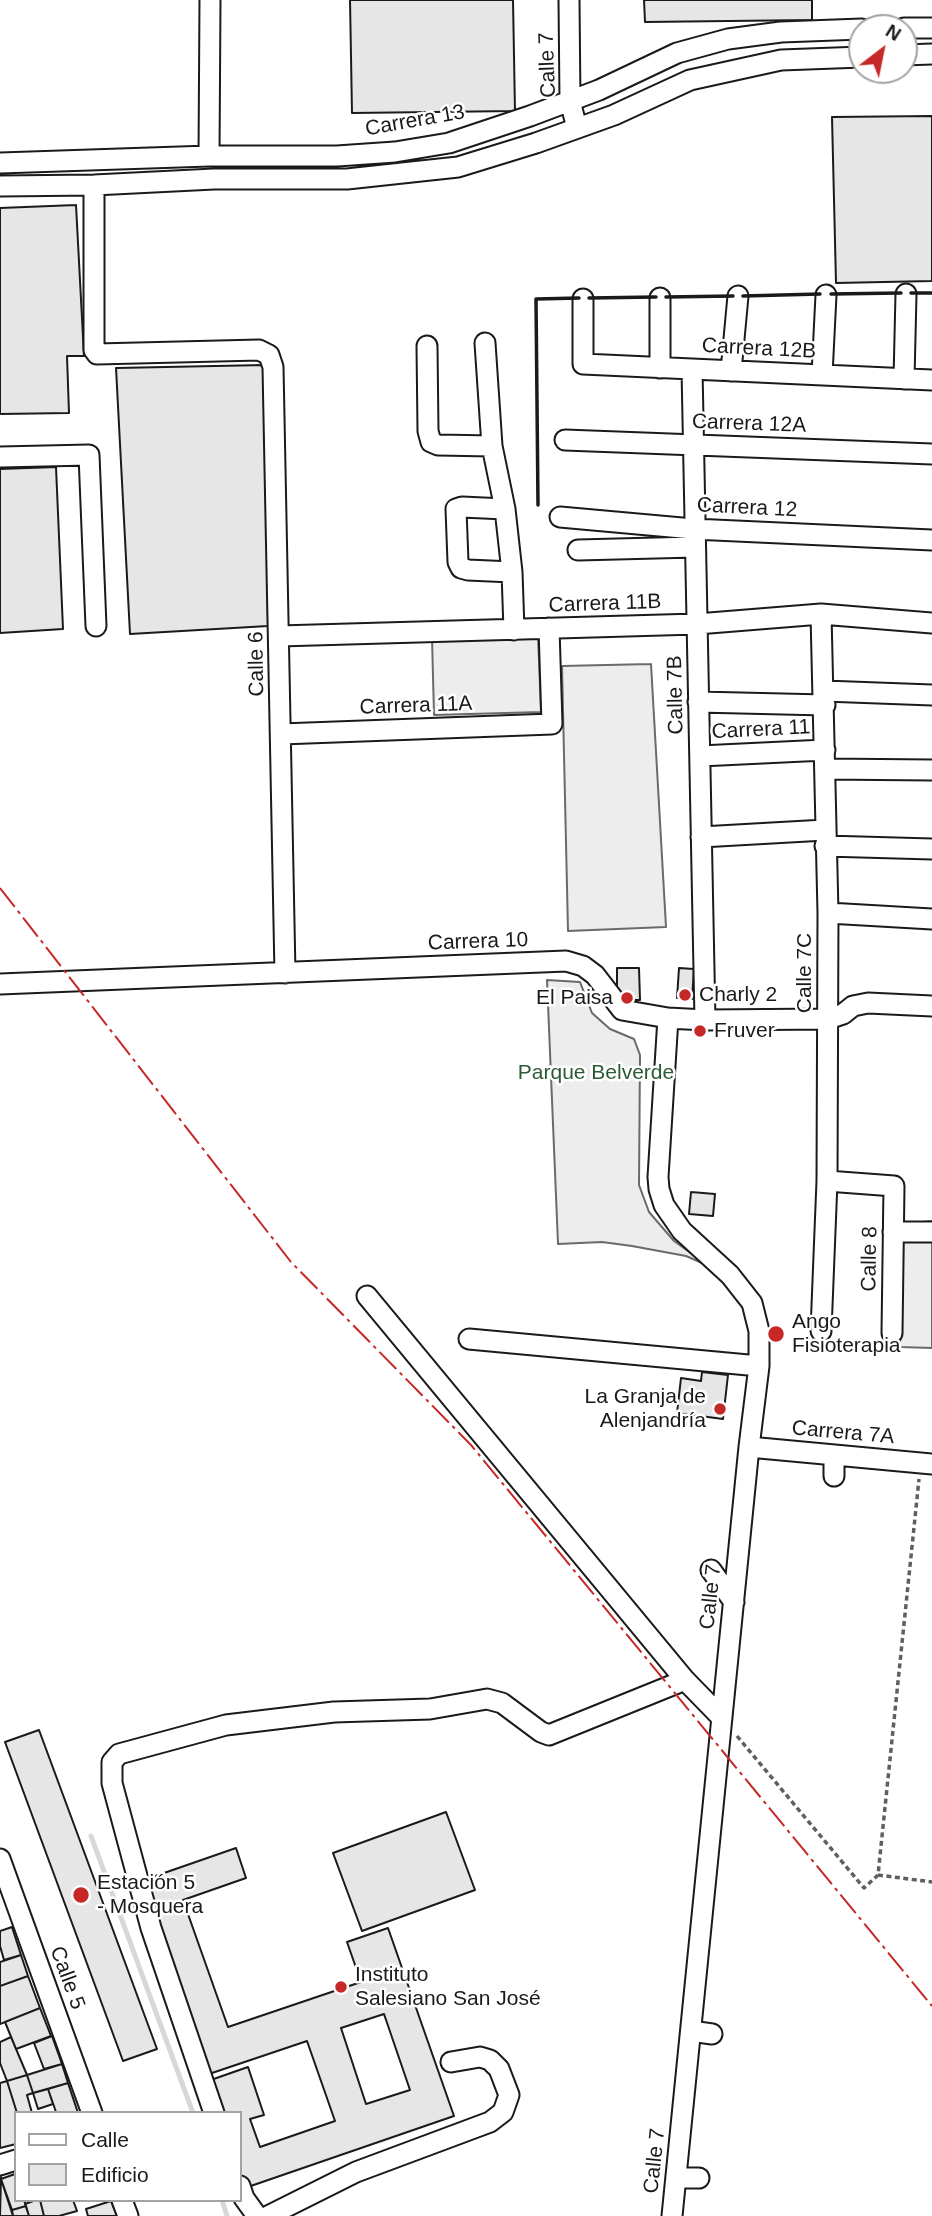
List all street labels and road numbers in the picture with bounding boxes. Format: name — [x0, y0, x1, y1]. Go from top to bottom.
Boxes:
street label: Calle 7 — [534, 32, 562, 98]
street label: Carrera 13 — [363, 100, 467, 142]
street label: Carrera 12B — [701, 333, 817, 365]
street label: Carrera 12A — [691, 409, 807, 439]
street label: Carrera 12 — [696, 493, 798, 523]
street label: Carrera 11B — [548, 589, 662, 619]
street label: Calle 6 — [244, 631, 270, 697]
street label: Calle 7B — [663, 655, 689, 735]
street label: Carrera 11A — [359, 691, 473, 721]
street label: Carrera 11 — [711, 715, 811, 745]
street label: Carrera 10 — [427, 928, 529, 956]
street label: Calle 7C — [792, 933, 818, 1013]
street label: Calle 8 — [857, 1226, 883, 1292]
street label: Carrera 7A — [791, 1416, 895, 1450]
street label: Calle 7 — [695, 1563, 727, 1631]
street label: Calle 5 — [44, 1943, 90, 2013]
street label: Calle 7 — [639, 2127, 671, 2195]

